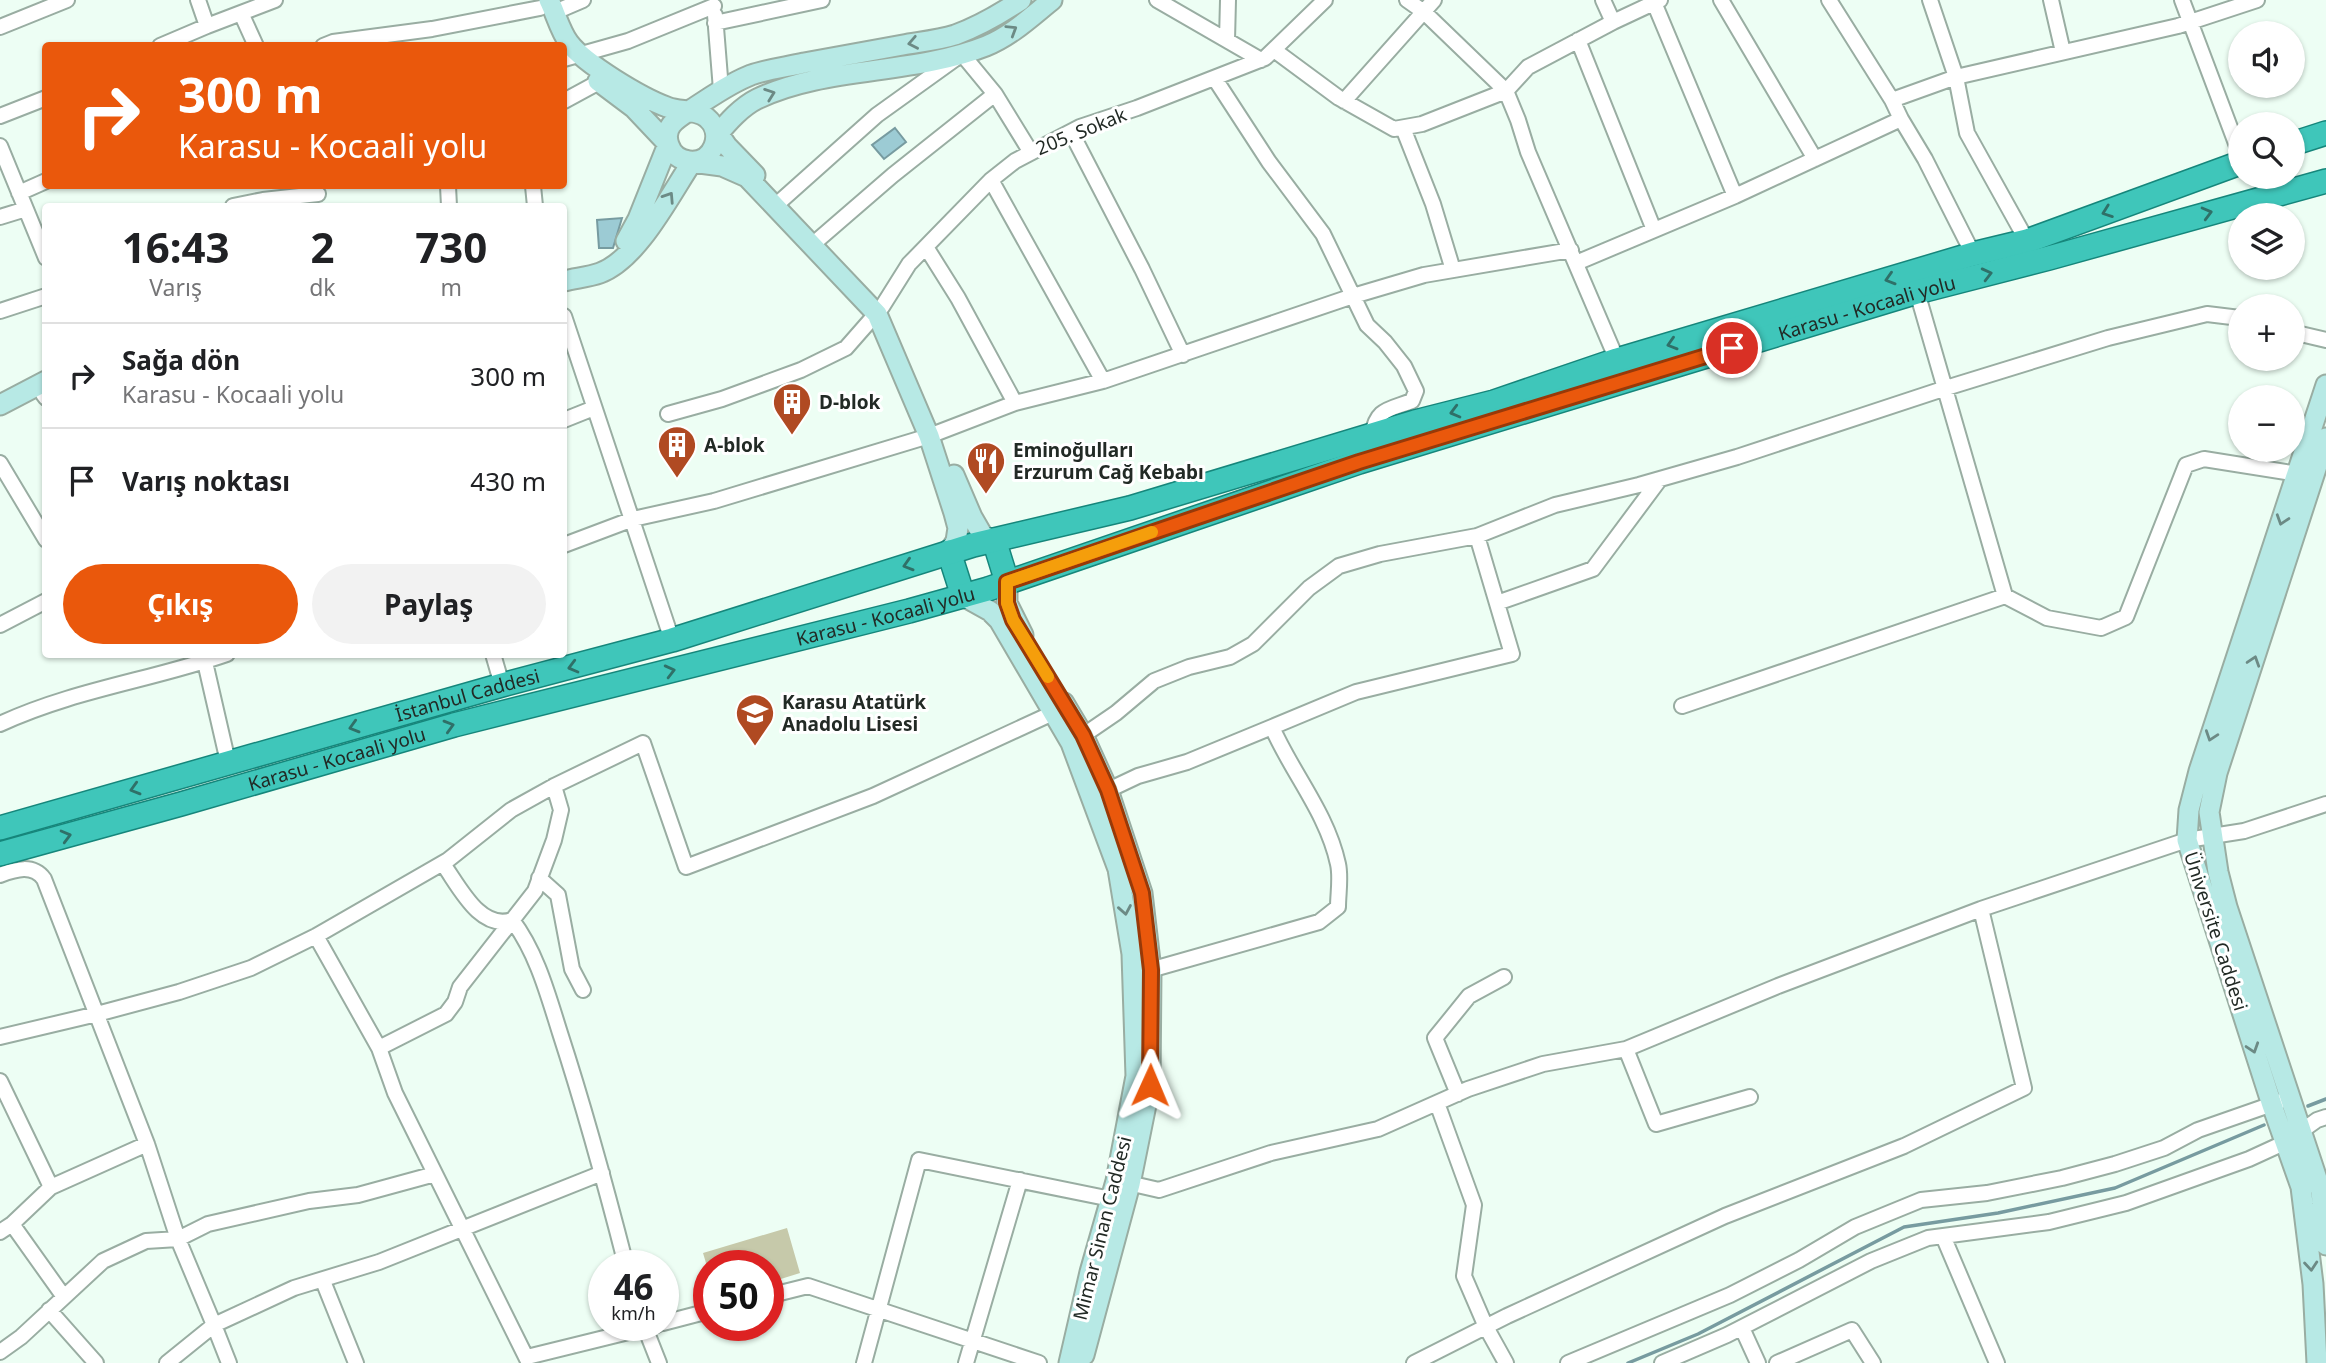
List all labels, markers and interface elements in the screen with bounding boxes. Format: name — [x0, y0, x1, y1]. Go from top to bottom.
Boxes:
map controls — [2228, 21, 2305, 462]
button: sound — [2228, 21, 2305, 98]
one-way arrow — [1004, 26, 1017, 39]
one-way arrow — [907, 34, 919, 49]
text: 300 m — [178, 61, 323, 127]
icon: right — [63, 70, 154, 161]
one-way arrow — [764, 89, 776, 103]
street label: 205. Sokak — [1032, 101, 1130, 161]
button: search — [2228, 112, 2305, 189]
text: Karasu - Kocaali yolu — [178, 124, 487, 167]
one-way arrow — [661, 192, 673, 205]
one-way arrow — [2101, 203, 2113, 217]
button: layers — [2228, 203, 2305, 280]
one-way arrow — [2200, 207, 2212, 222]
text: 16:43 — [122, 218, 230, 275]
text: 2 — [310, 218, 334, 275]
text: 730 — [415, 218, 487, 275]
one-way arrow — [1981, 268, 1993, 282]
street label: Karasu - Kocaali yolu — [1775, 270, 1958, 346]
one-way arrow — [1884, 270, 1896, 285]
text: Varış — [149, 271, 202, 303]
text: dk — [309, 271, 336, 303]
text: m — [441, 271, 462, 303]
button: + — [2228, 294, 2305, 371]
pin — [1702, 318, 1762, 378]
icon: arrive — [1713, 329, 1751, 367]
one-way arrow — [1666, 335, 1678, 350]
text: Sağa dön — [122, 342, 240, 378]
icon: right — [63, 357, 101, 395]
text: 300 m — [470, 358, 546, 394]
text: Karasu - Kocaali yolu — [122, 378, 344, 410]
building icon: D-blok — [771, 381, 813, 436]
button: − — [2228, 385, 2305, 462]
place label: D-blok — [819, 389, 881, 415]
one-way arrow — [1449, 404, 1461, 418]
building icon: A-blok — [656, 424, 698, 479]
place label: A-blok — [704, 432, 765, 458]
place label: Eminoğulları Erzurum Cağ Kebabı — [1013, 437, 1204, 485]
restaurant icon: Eminoğulları Erzurum Cağ Kebabı — [965, 440, 1007, 495]
icon: arrive — [63, 462, 101, 500]
text: Varış noktası — [122, 463, 290, 499]
text: 430 m — [470, 463, 546, 499]
one-way arrow — [2276, 513, 2291, 525]
one-way arrow — [902, 557, 914, 572]
button: Çıkış — [63, 564, 298, 644]
button: Paylaş — [312, 564, 546, 644]
street label: Karasu - Kocaali yolu — [793, 580, 978, 652]
one-way arrow — [2245, 656, 2260, 668]
one-way arrow — [567, 659, 579, 673]
street label: İstanbul Caddesi — [392, 663, 543, 728]
one-way arrow — [664, 665, 676, 679]
place label: Karasu Atatürk Anadolu Lisesi — [782, 689, 926, 737]
school or university icon: Karasu Atatürk Anadolu Lisesi — [734, 692, 776, 747]
one-way arrow — [348, 718, 360, 733]
one-way arrow — [443, 720, 455, 734]
street label: Karasu - Kocaali yolu — [245, 721, 429, 797]
one-way arrow — [2205, 729, 2219, 741]
one-way arrow — [129, 781, 141, 795]
one-way arrow — [60, 830, 72, 844]
street label: Üniversite Caddesi — [2178, 848, 2254, 1014]
one-way arrow — [1117, 904, 1132, 916]
one-way arrow — [2245, 1041, 2259, 1053]
position arrow — [1113, 1048, 1187, 1122]
street label: Mimar Sinan Caddesi — [1067, 1133, 1137, 1323]
speed limit sign: 50 — [693, 1250, 784, 1341]
one-way arrow — [2303, 1261, 2318, 1272]
text: 46 — [613, 1263, 654, 1310]
text: km/h — [611, 1301, 656, 1325]

